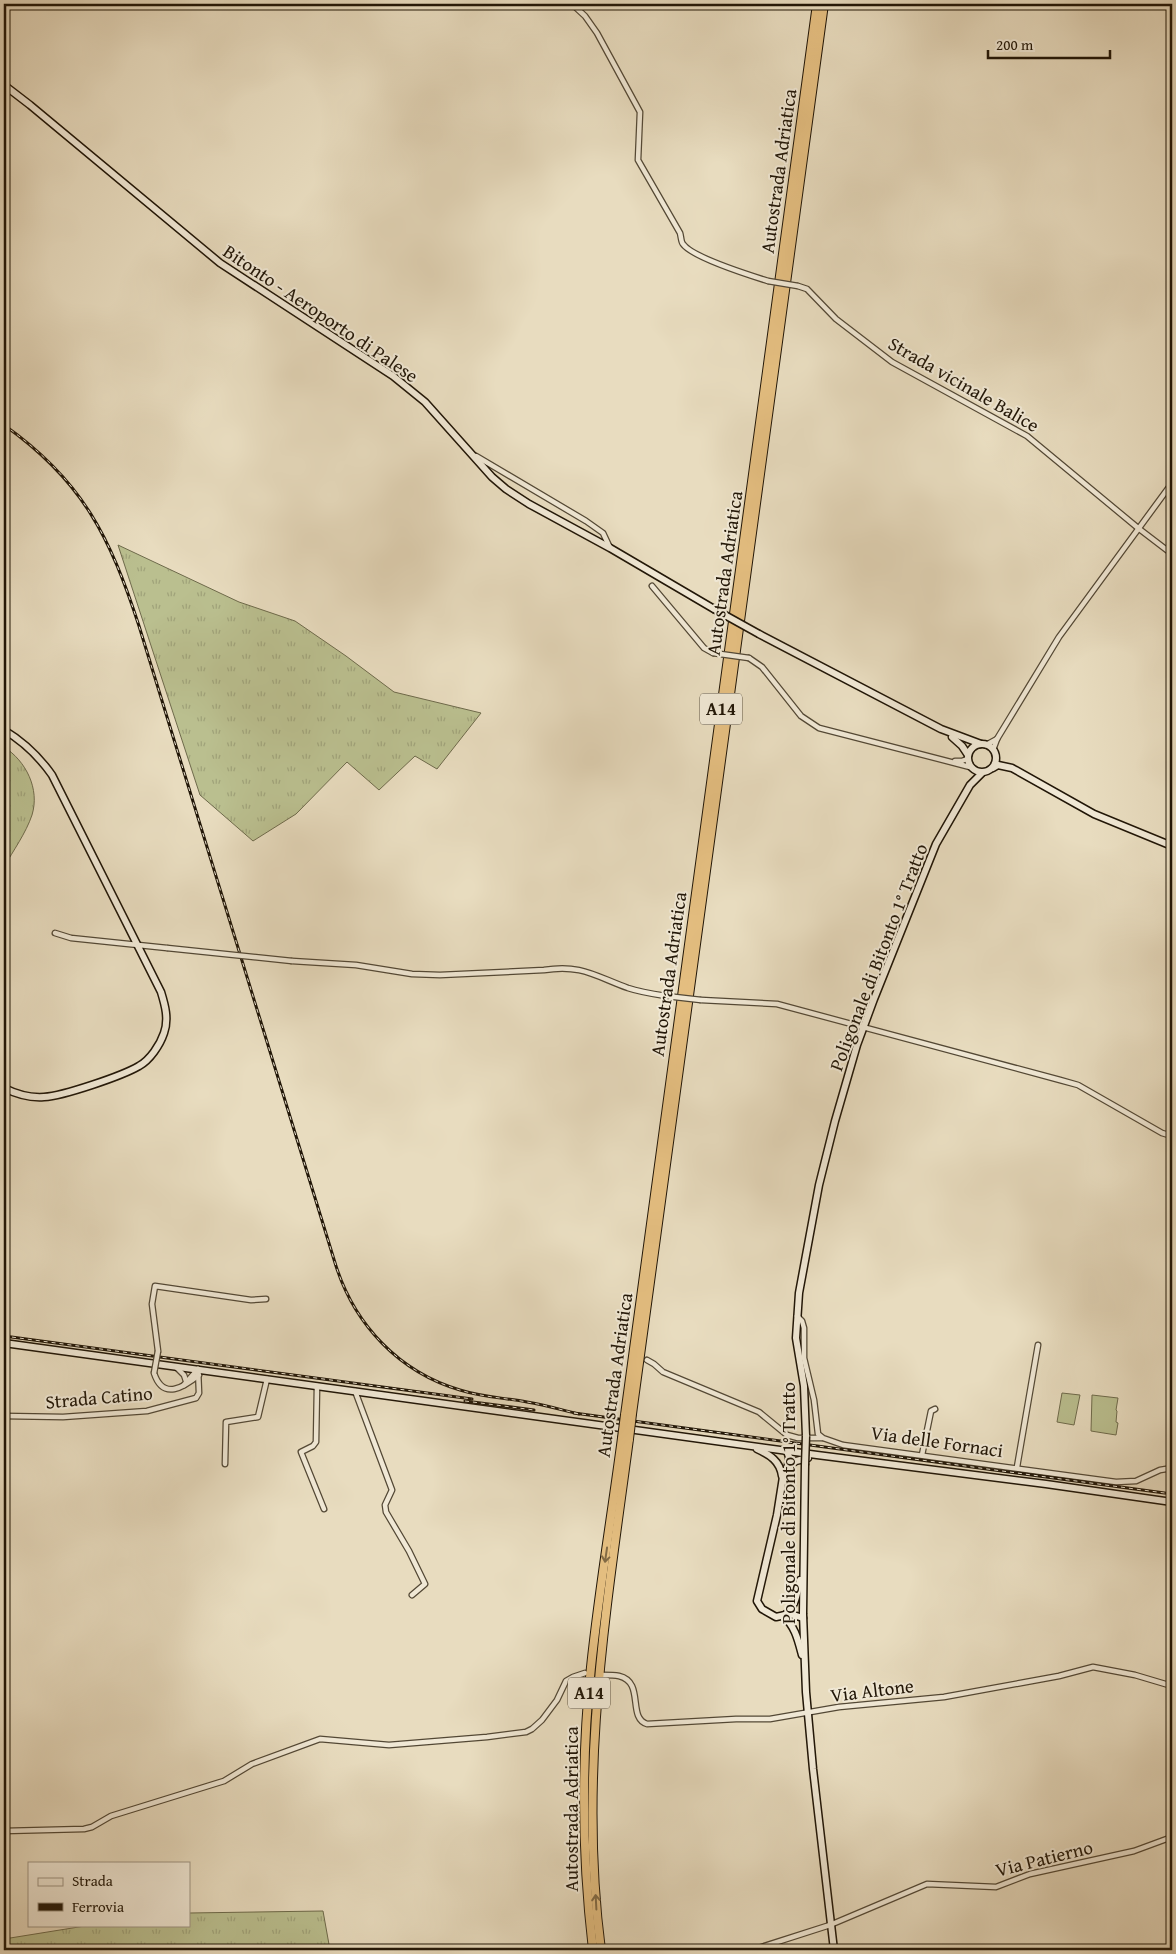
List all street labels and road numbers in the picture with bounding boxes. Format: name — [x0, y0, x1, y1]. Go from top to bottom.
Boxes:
street label: Autostrada Adriatica — [753, 87, 803, 255]
street label: Bitonto - Aeroporto di Palese — [218, 237, 424, 389]
street label: Strada vicinale Balice — [883, 329, 1045, 439]
street label: Autostrada Adriatica — [699, 489, 749, 657]
road number: A14 — [700, 694, 742, 724]
street label: Poligonale di Bitonto 1° Tratto — [822, 839, 934, 1075]
street label: Autostrada Adriatica — [643, 890, 693, 1058]
street label: Autostrada Adriatica — [589, 1291, 639, 1459]
street label: Strada Catino — [44, 1378, 154, 1416]
street label: Poligonale di Bitonto 1° Tratto — [774, 1382, 802, 1624]
street label: Via delle Fornaci — [869, 1418, 1005, 1464]
street label: Via Altone — [829, 1671, 915, 1709]
road number: A14 — [568, 1678, 610, 1709]
street label: Autostrada Adriatica — [557, 1726, 585, 1892]
street label: Via Patierno — [992, 1832, 1096, 1884]

